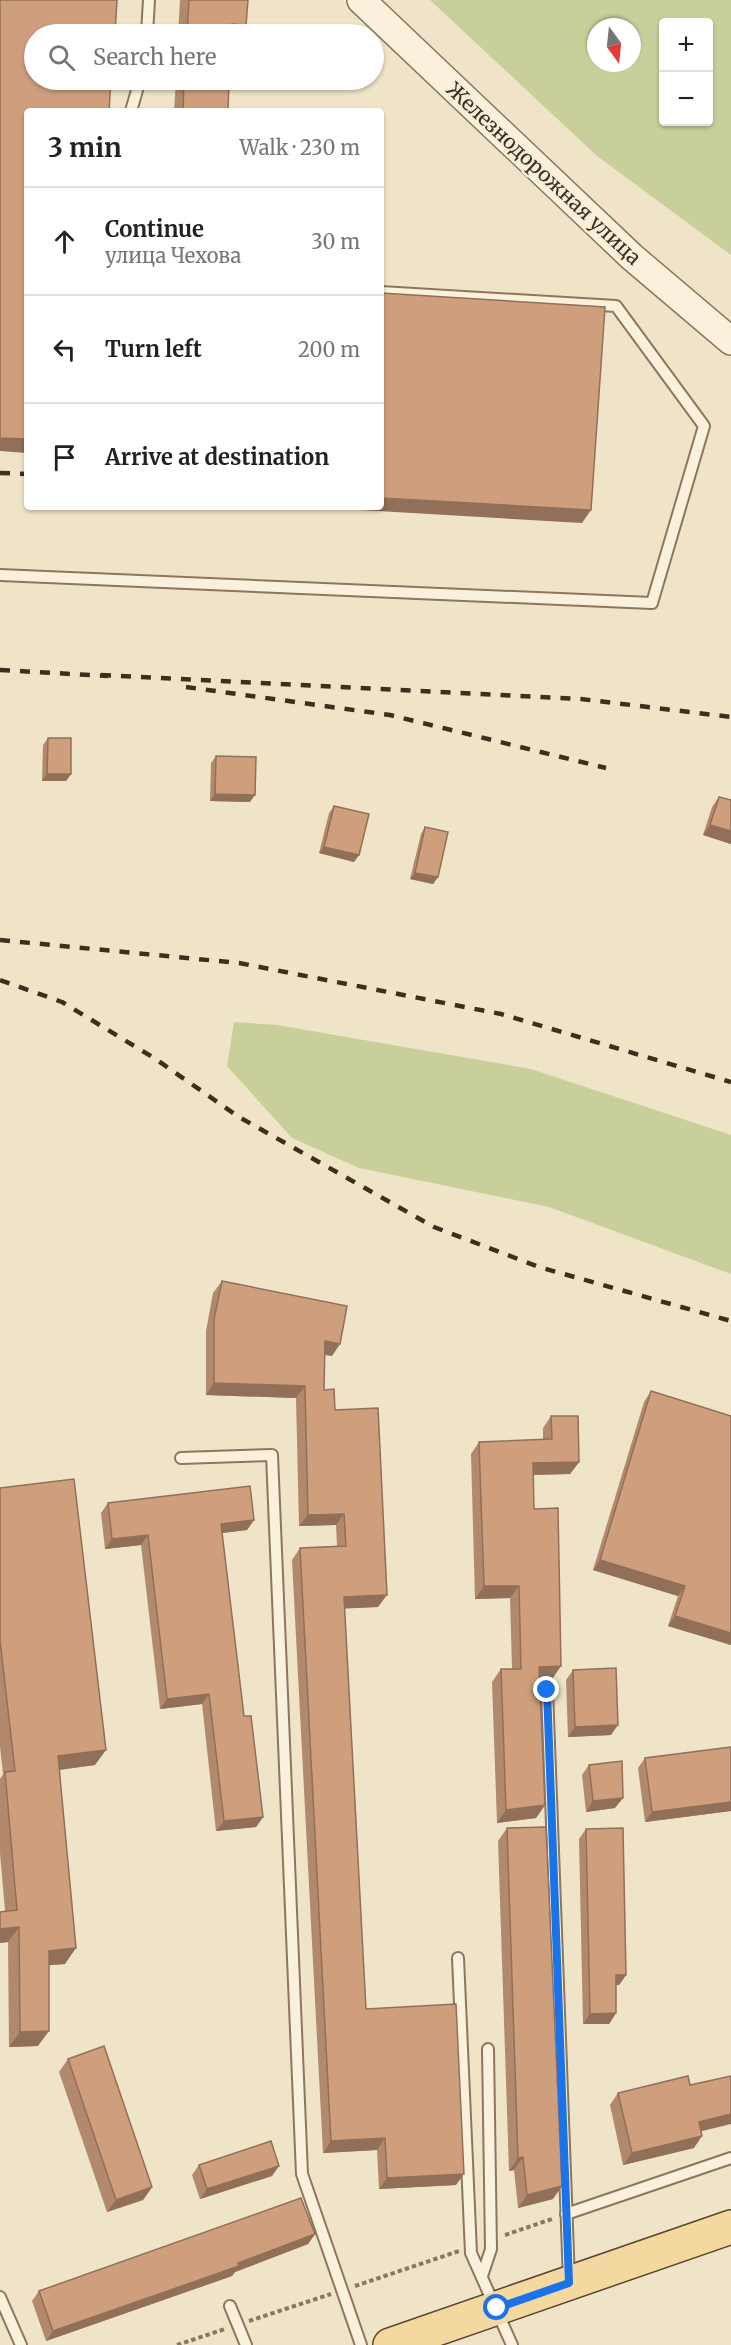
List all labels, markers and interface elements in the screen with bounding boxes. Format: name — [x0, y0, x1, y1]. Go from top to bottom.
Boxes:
north arrow — [587, 18, 641, 72]
map controls — [659, 18, 713, 126]
button: + — [659, 18, 713, 72]
search box — [24, 24, 384, 90]
icon: search — [45, 41, 78, 74]
text: Search here — [93, 43, 216, 71]
button: − — [659, 72, 713, 126]
street label: Железнодорожная улица — [442, 76, 647, 270]
text: 3 min — [48, 131, 122, 164]
text: Walk · 230 m — [240, 135, 360, 160]
text: Continue — [105, 215, 204, 243]
icon: ahead — [48, 225, 81, 258]
text: 30 m — [311, 229, 360, 254]
text: улица Чехова — [105, 243, 241, 268]
icon: left — [48, 333, 81, 366]
text: Turn left — [105, 335, 202, 363]
text: 200 m — [298, 337, 360, 362]
icon: arrive — [48, 441, 81, 474]
text: Arrive at destination — [105, 443, 329, 471]
route end — [533, 1676, 559, 1702]
route start — [483, 2294, 509, 2320]

